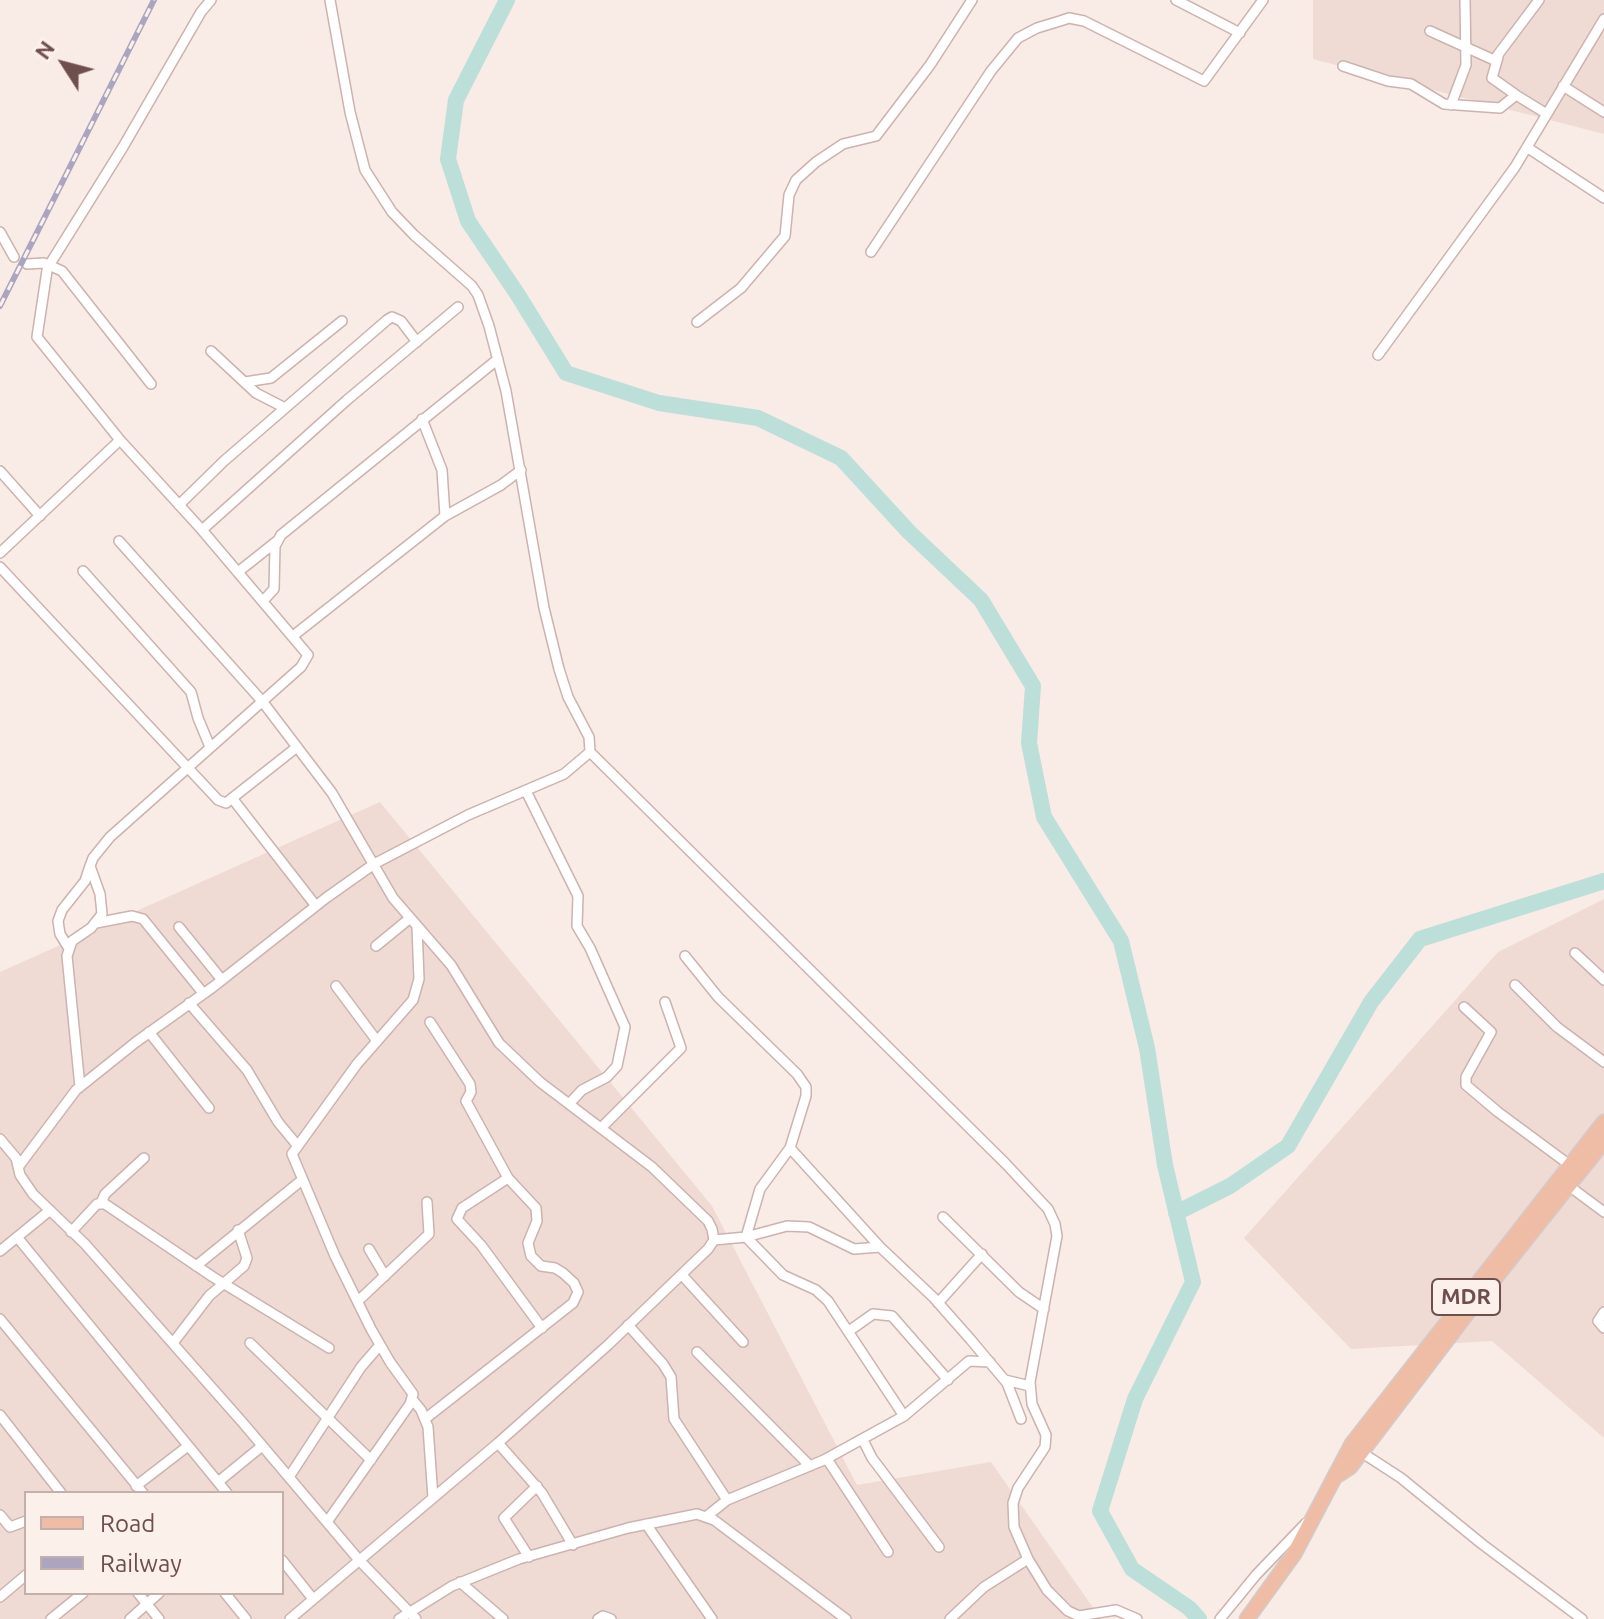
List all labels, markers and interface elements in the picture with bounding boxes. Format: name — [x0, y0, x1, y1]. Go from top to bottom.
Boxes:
north arrow — [24, 24, 104, 104]
text: N — [29, 36, 59, 64]
road number: MDR — [1432, 1279, 1500, 1315]
legend — [24, 1491, 284, 1595]
text: Road — [100, 1510, 155, 1537]
text: Railway — [100, 1550, 182, 1577]

